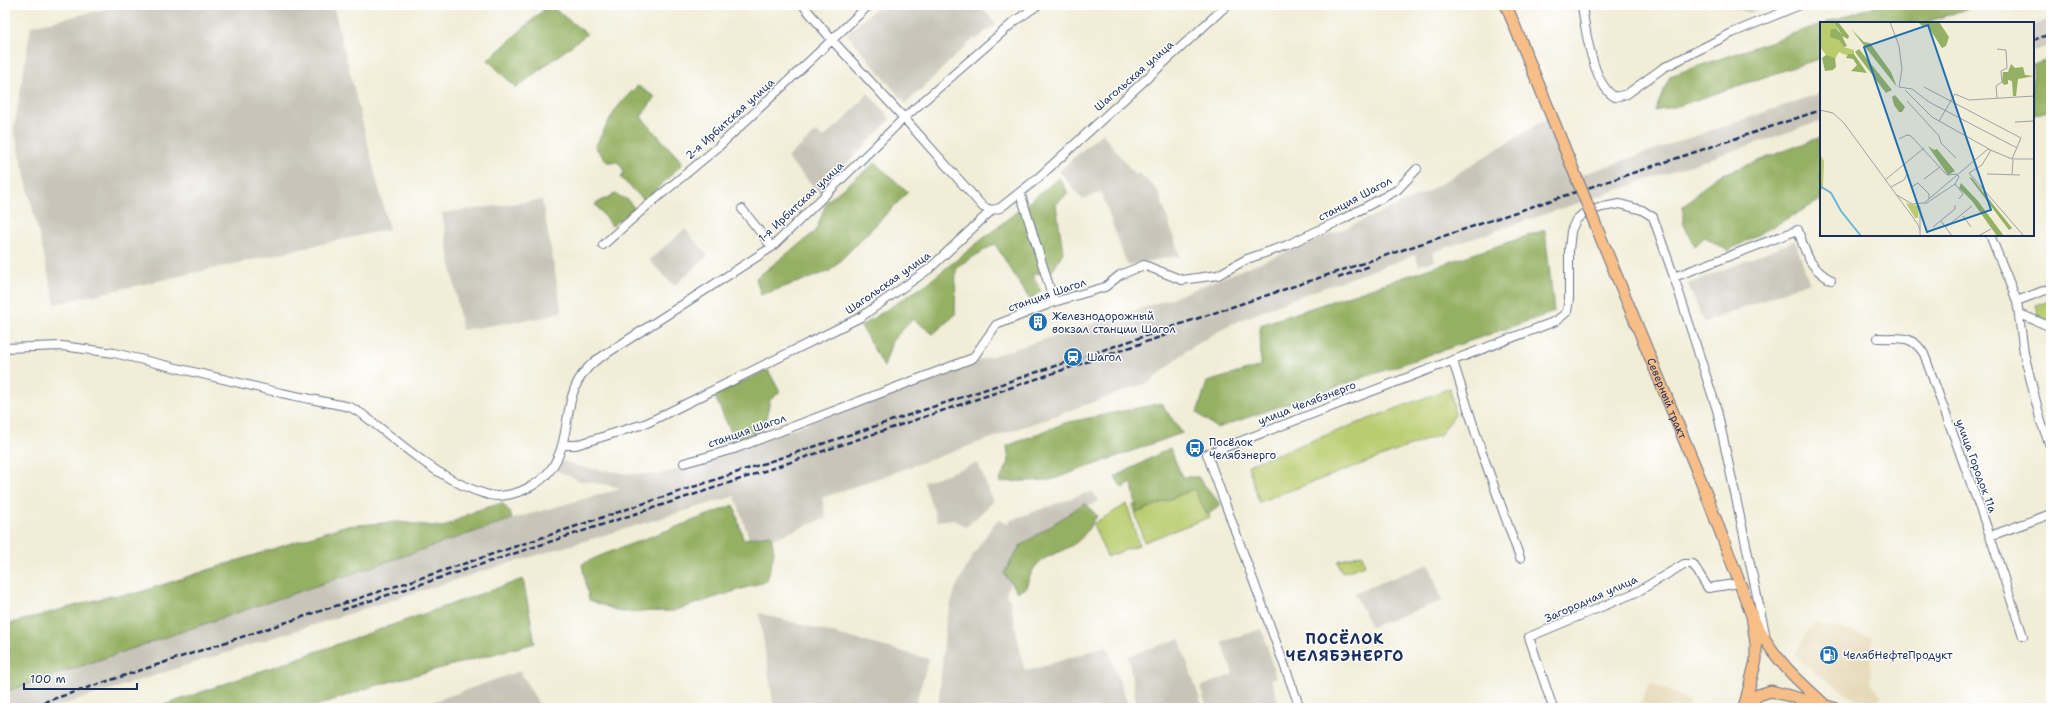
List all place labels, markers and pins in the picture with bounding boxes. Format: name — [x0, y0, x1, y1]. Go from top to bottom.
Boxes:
place label: Железнодорожный вокзал станции Шагол — [1052, 309, 1176, 337]
building icon: Железнодорожный вокзал станции Шагол — [1027, 311, 1049, 333]
station icon: Шагол — [1062, 346, 1084, 368]
place label: Шагол — [1087, 350, 1121, 365]
place label: Посёлок Челябэнерго — [1209, 435, 1276, 463]
bus stop icon: Посёлок Челябэнерго — [1184, 437, 1206, 459]
fuel station icon: ЧелябНефтеПродукт — [1818, 644, 1840, 666]
place label: ЧелябНефтеПродукт — [1843, 648, 1953, 663]

